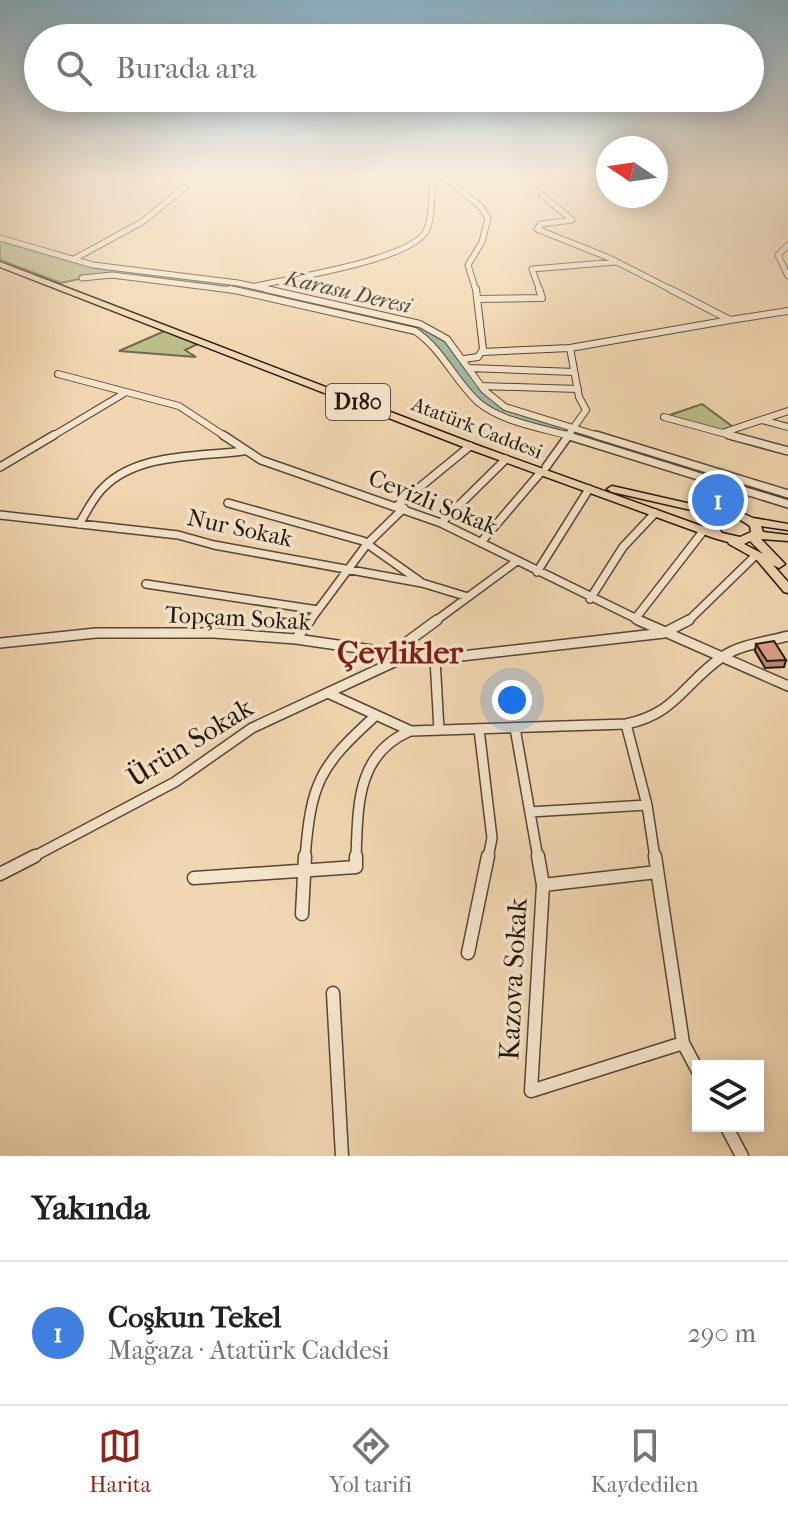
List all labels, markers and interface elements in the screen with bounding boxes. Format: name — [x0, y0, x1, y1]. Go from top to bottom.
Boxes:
search box — [24, 24, 764, 112]
icon: search — [52, 46, 96, 90]
text: Burada ara — [116, 51, 256, 86]
north arrow — [596, 136, 668, 208]
water label: Karasu Deresi — [280, 264, 415, 320]
road number: D180 — [326, 384, 390, 420]
street label: Atatürk Caddesi — [407, 392, 546, 464]
street label: Cevizli Sokak — [364, 463, 502, 541]
pin: 1 — [692, 470, 744, 530]
street label: Nur Sokak — [185, 503, 296, 553]
street label: Topçam Sokak — [164, 600, 312, 637]
district label: Çevlikler — [337, 634, 464, 672]
your location — [492, 680, 532, 720]
street label: Ürün Sokak — [121, 690, 259, 794]
street label: Kazova Sokak — [492, 896, 534, 1061]
map controls — [692, 1060, 764, 1132]
button: layers — [692, 1060, 764, 1132]
text: Yakında — [32, 1188, 150, 1228]
text: Coşkun Tekel — [108, 1300, 281, 1335]
text: 1 — [53, 1318, 63, 1349]
text: 290 m — [687, 1318, 756, 1349]
text: Mağaza · Atatürk Caddesi — [108, 1335, 389, 1366]
tab: Harita — [89, 1424, 151, 1498]
tab: Yol tarifi — [330, 1424, 412, 1498]
tab: Kaydedilen — [591, 1424, 699, 1498]

